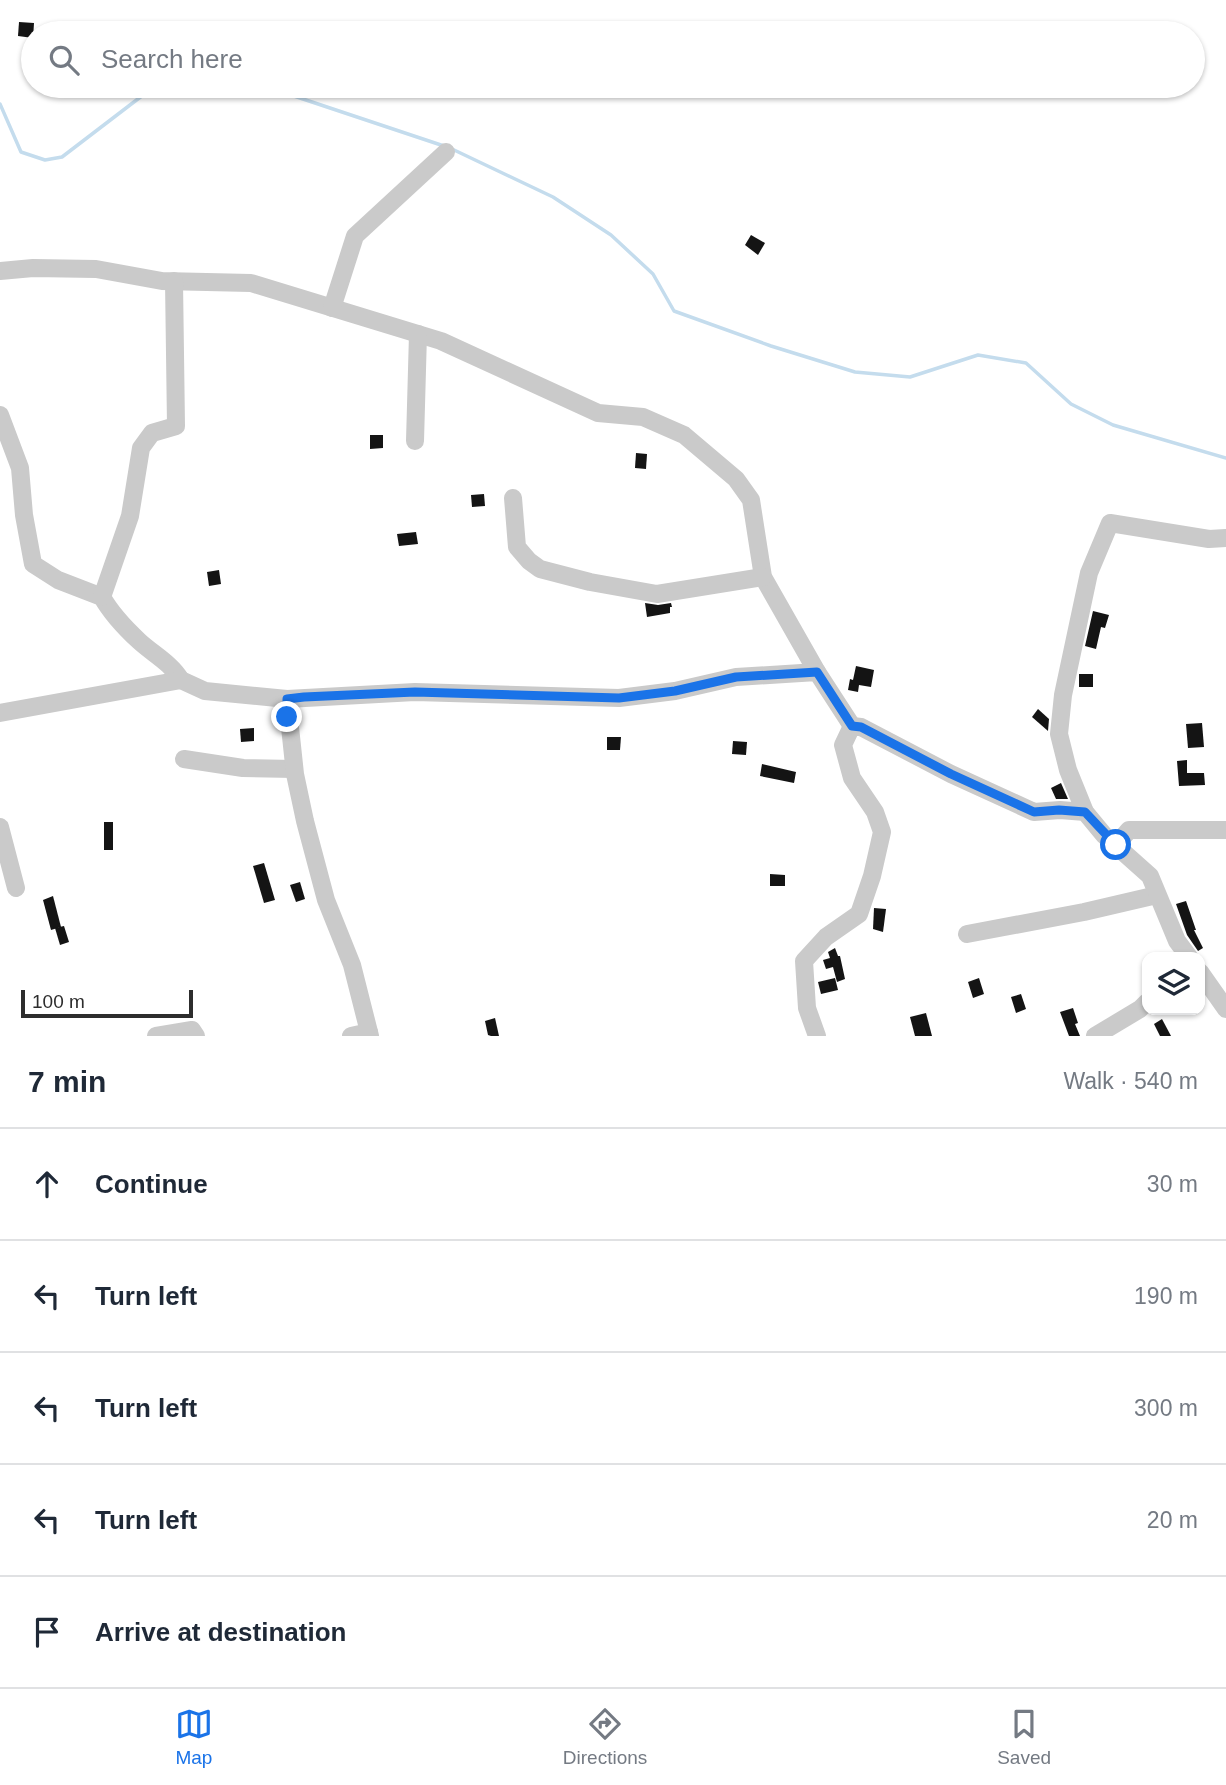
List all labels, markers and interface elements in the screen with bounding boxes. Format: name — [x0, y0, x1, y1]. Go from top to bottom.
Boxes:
search box — [21, 21, 1205, 98]
icon: search — [45, 41, 83, 79]
text: Search here — [101, 44, 243, 74]
route end — [271, 701, 302, 732]
route start — [1100, 829, 1131, 860]
map controls — [1142, 952, 1205, 1015]
button: layers — [1142, 952, 1205, 1015]
scale bar — [21, 987, 192, 1019]
text: 100 m — [32, 991, 85, 1012]
text: 7 min — [28, 1065, 106, 1098]
text: Walk · 540 m — [1063, 1068, 1198, 1094]
icon: ahead — [28, 1165, 66, 1203]
text: Continue — [95, 1169, 208, 1199]
text: 30 m — [1147, 1171, 1198, 1197]
icon: left — [28, 1277, 66, 1315]
text: Turn left — [95, 1281, 197, 1311]
text: 190 m — [1134, 1283, 1198, 1309]
icon: left — [28, 1389, 66, 1427]
text: Turn left — [95, 1393, 197, 1423]
text: 300 m — [1134, 1395, 1198, 1421]
icon: left — [28, 1501, 66, 1539]
text: Turn left — [95, 1505, 197, 1535]
text: 20 m — [1147, 1507, 1198, 1533]
icon: arrive — [28, 1613, 66, 1651]
text: Arrive at destination — [95, 1617, 346, 1647]
tab: Map — [175, 1705, 213, 1769]
tab: Directions — [563, 1705, 647, 1769]
tab: Saved — [997, 1705, 1051, 1769]

